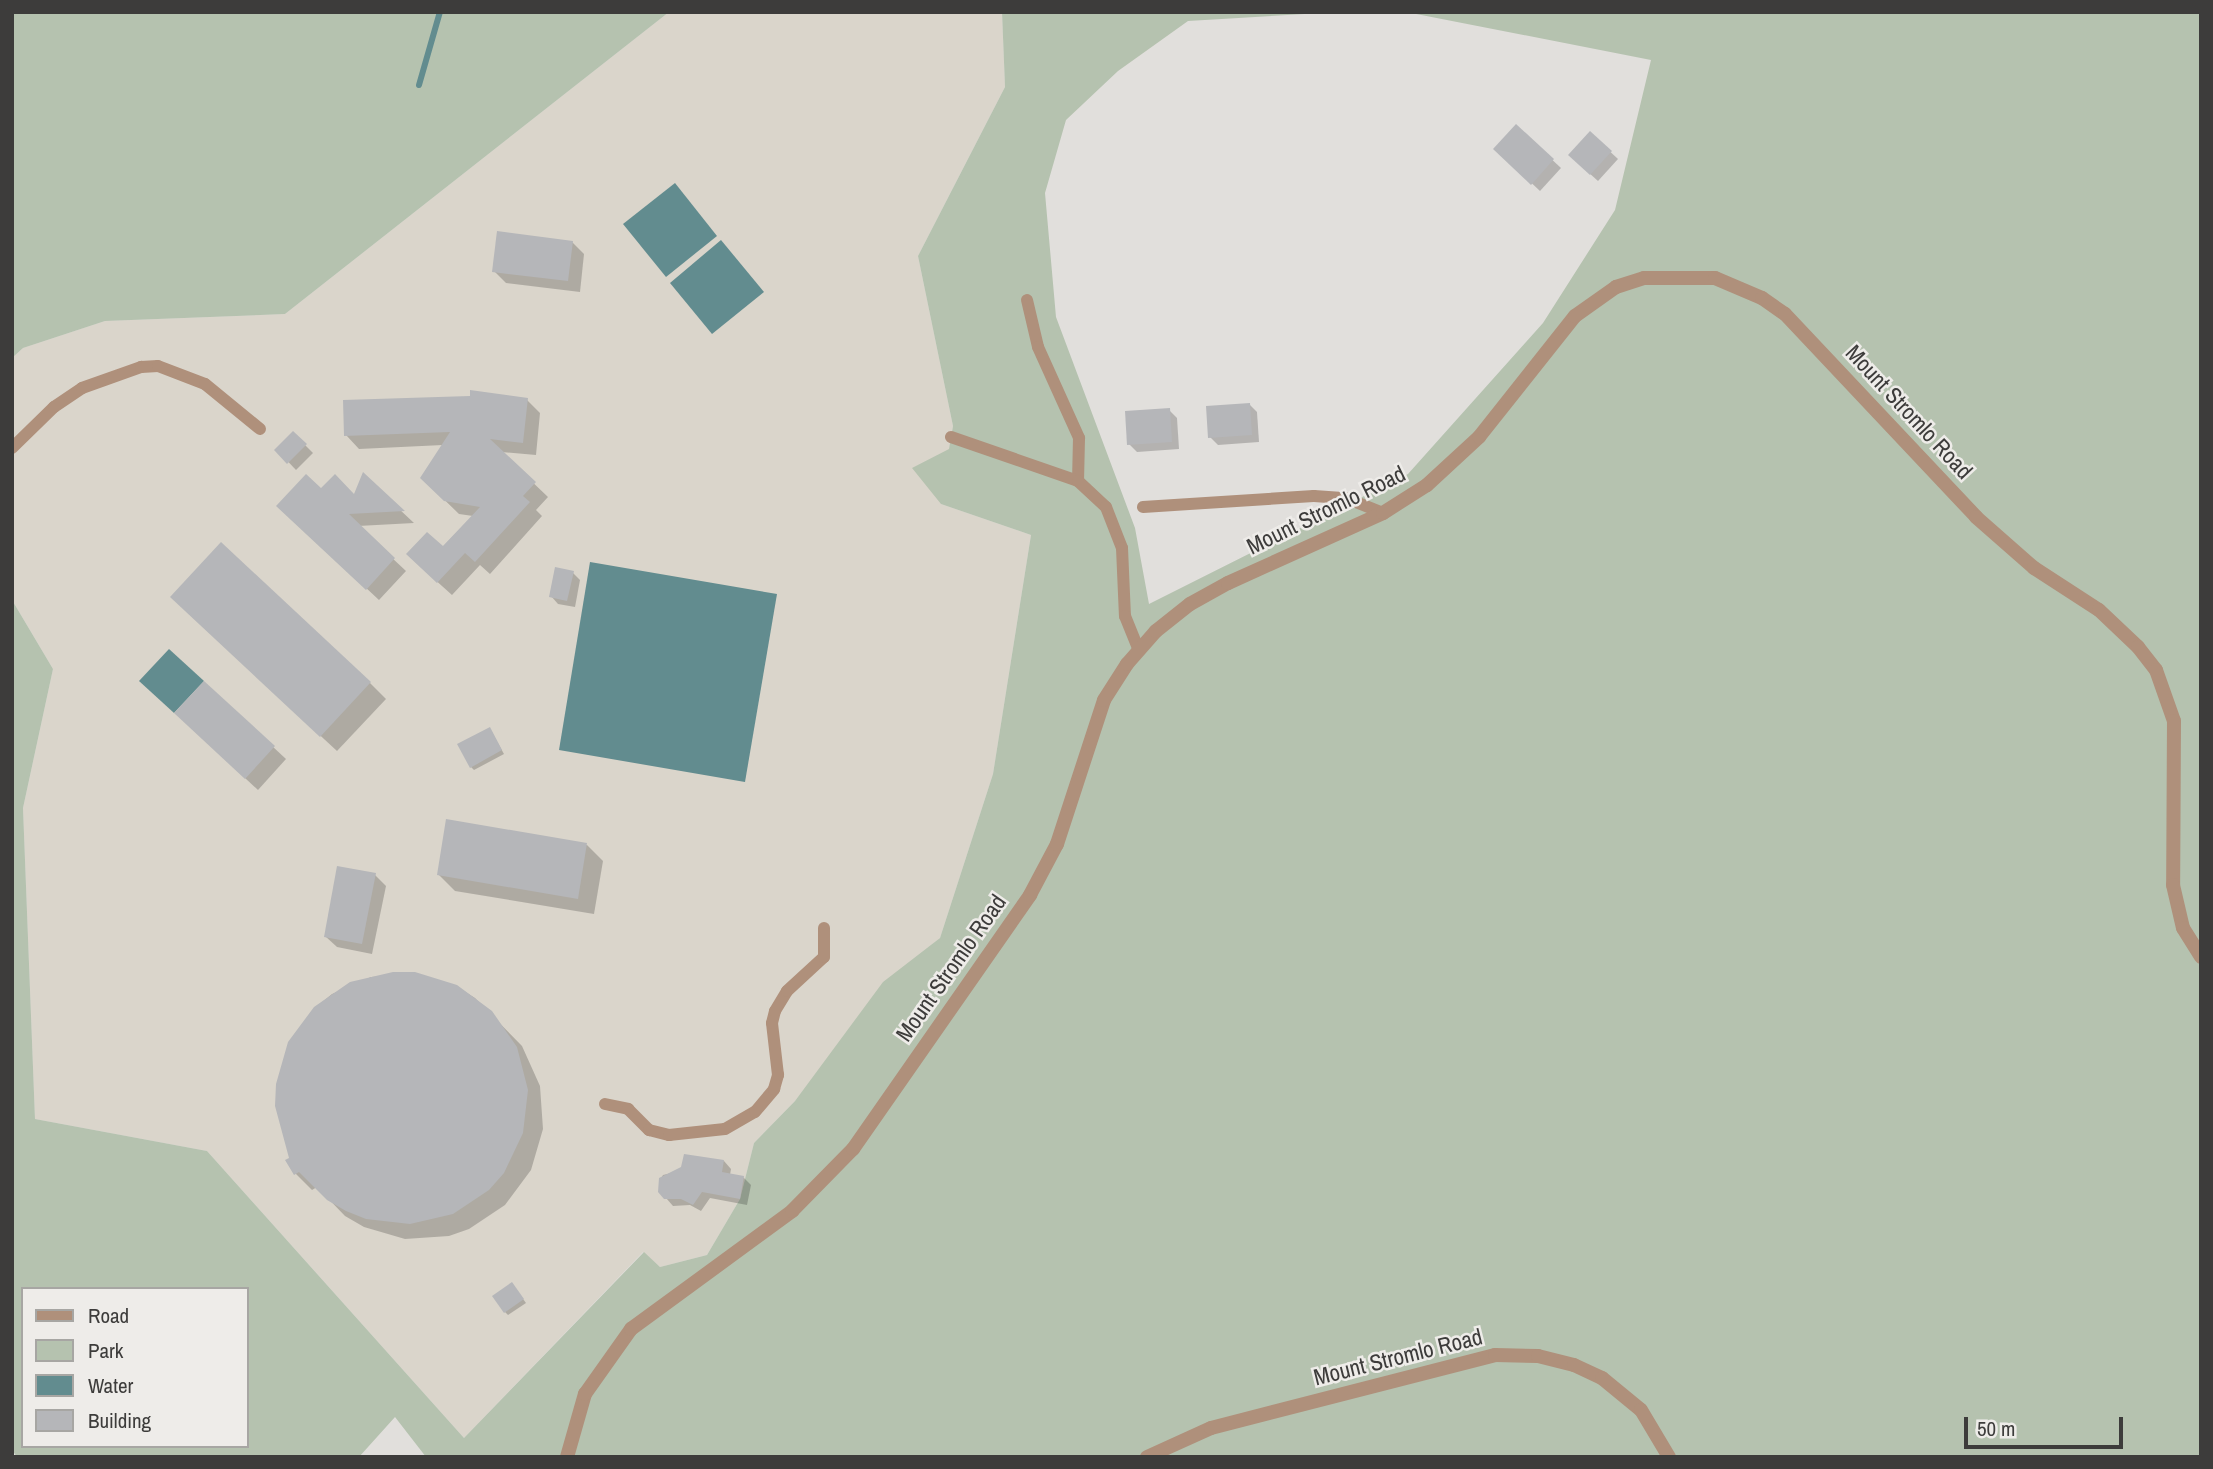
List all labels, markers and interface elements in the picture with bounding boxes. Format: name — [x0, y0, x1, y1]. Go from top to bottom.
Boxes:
street label: Mount Stromlo Road — [1840, 339, 1978, 485]
street label: Mount Stromlo Road — [1242, 460, 1410, 560]
street label: Mount Stromlo Road — [890, 889, 1012, 1047]
legend — [21, 1287, 248, 1448]
text: Road — [88, 1301, 129, 1330]
street label: Mount Stromlo Road — [1311, 1323, 1485, 1391]
text: Park — [88, 1336, 123, 1365]
text: Water — [88, 1371, 133, 1400]
scale bar — [1968, 1402, 2127, 1446]
text: Building — [88, 1406, 151, 1435]
text: 50 m — [1977, 1414, 2015, 1443]

